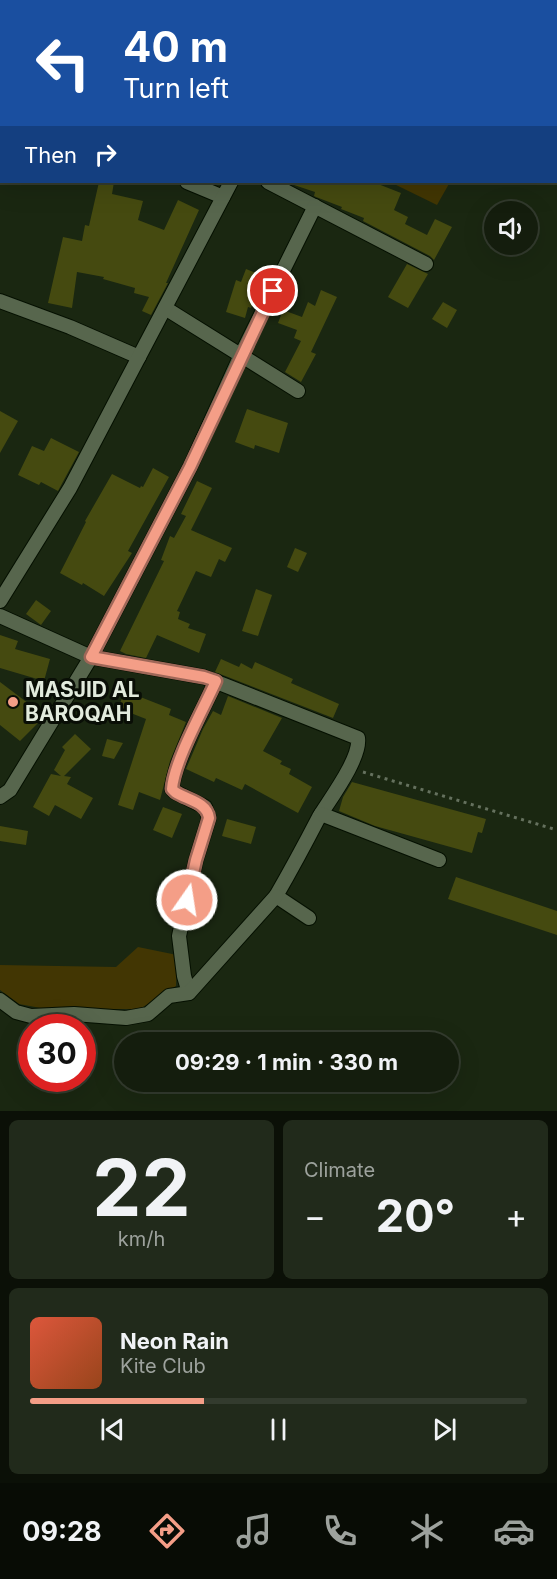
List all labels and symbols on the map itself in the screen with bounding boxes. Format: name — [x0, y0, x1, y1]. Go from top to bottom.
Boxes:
pin — [247, 265, 298, 316]
place label: MASJID AL BAROQAH — [25, 677, 140, 726]
marker: MASJID AL BAROQAH — [6, 695, 20, 709]
position arrow — [155, 868, 219, 932]
speed limit sign: 30 — [18, 1014, 96, 1092]

